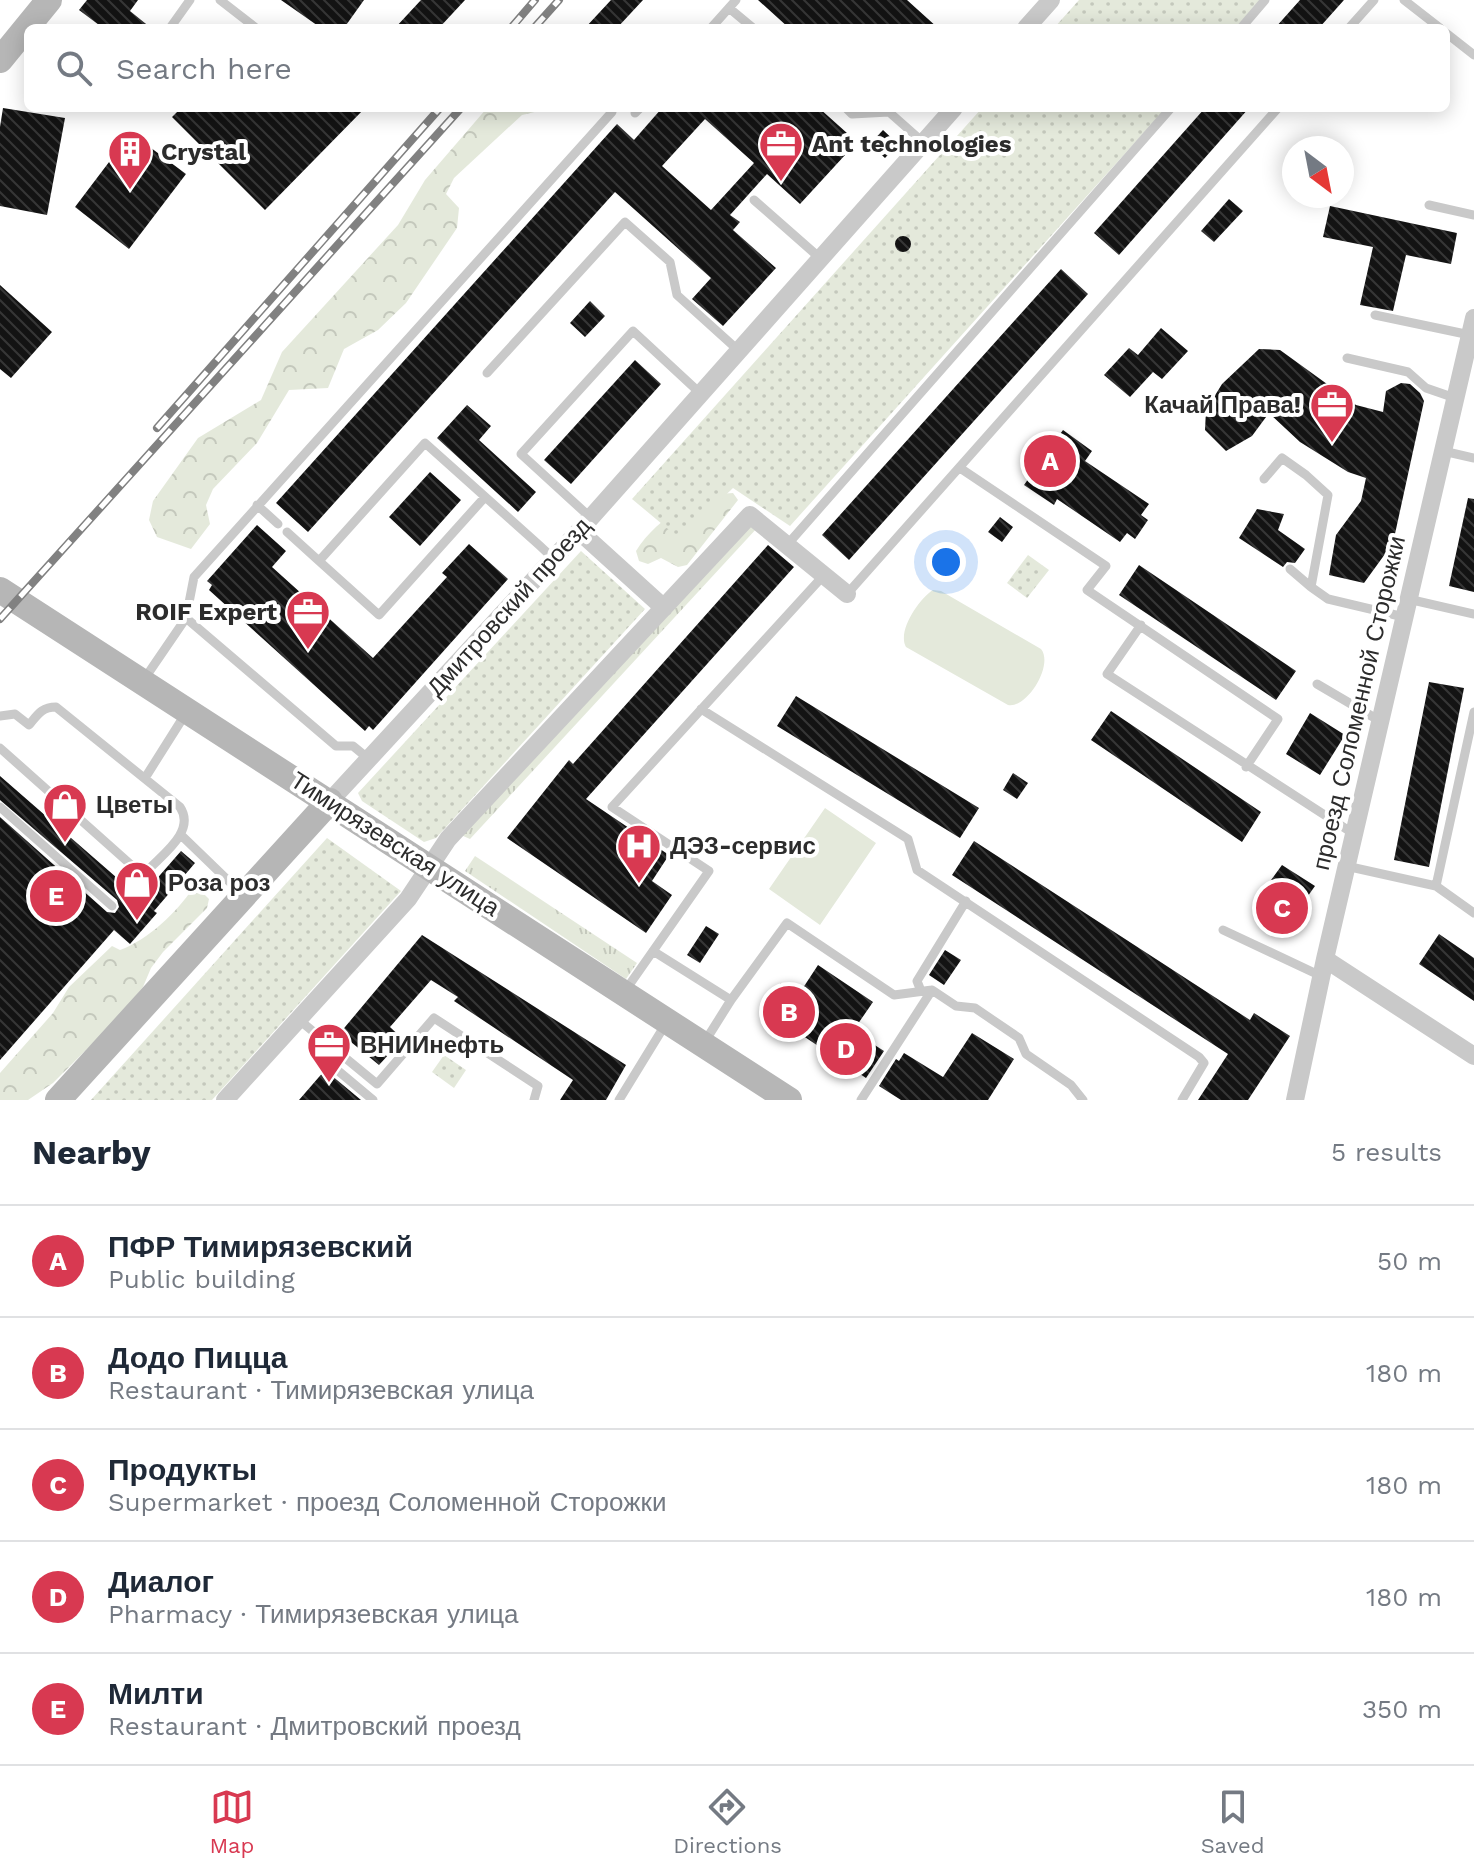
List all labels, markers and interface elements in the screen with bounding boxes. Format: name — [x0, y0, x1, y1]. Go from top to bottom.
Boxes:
search box — [24, 24, 1450, 112]
icon: search — [52, 46, 96, 90]
text: Search here — [116, 51, 292, 86]
office icon: Ant technologies — [757, 120, 805, 183]
building icon: Crystal — [106, 128, 154, 191]
place label: Ant technologies — [812, 130, 1012, 158]
north arrow — [1282, 136, 1354, 208]
place label: Crystal — [161, 138, 246, 166]
office icon: Качай Права! — [1308, 381, 1356, 444]
place label: Качай Права! — [1144, 391, 1301, 419]
pin: A — [1024, 431, 1076, 491]
street label: Дмитровский проезд — [421, 512, 597, 702]
street label: проезд Соломенной Сторожки — [1307, 533, 1411, 873]
your location — [926, 542, 966, 582]
office icon: ROIF Expert — [284, 588, 332, 651]
place label: ROIF Expert — [135, 598, 278, 626]
street label: Тимирязевская улица — [285, 766, 505, 922]
shop icon: Цветы — [41, 781, 89, 844]
place label: Цветы — [96, 791, 173, 819]
hospital icon: ДЭЗ-сервис — [615, 822, 663, 885]
place label: ДЭЗ-сервис — [670, 832, 816, 860]
shop icon: Роза роз — [113, 859, 161, 922]
pin: E — [30, 866, 82, 926]
place label: Роза роз — [168, 869, 271, 897]
pin: C — [1256, 878, 1308, 938]
pin: B — [763, 982, 815, 1042]
pin: D — [820, 1019, 872, 1079]
office icon: ВНИИнефть — [305, 1021, 353, 1084]
place label: ВНИИнефть — [360, 1031, 504, 1059]
text: Nearby — [32, 1132, 151, 1172]
text: 5 results — [1331, 1137, 1442, 1167]
text: ПФР Тимирязевский — [108, 1229, 413, 1264]
text: A — [49, 1246, 67, 1276]
text: 50 m — [1377, 1246, 1442, 1276]
text: Public building — [108, 1264, 295, 1294]
text: Додо Пицца — [108, 1340, 288, 1375]
text: B — [49, 1358, 67, 1388]
text: 180 m — [1366, 1358, 1442, 1388]
text: Restaurant · Тимирязевская улица — [108, 1375, 534, 1405]
text: Продукты — [108, 1452, 257, 1487]
text: C — [49, 1470, 67, 1500]
text: 180 m — [1366, 1470, 1442, 1500]
text: Supermarket · проезд Соломенной Сторожки — [108, 1487, 667, 1517]
text: Диалог — [108, 1564, 214, 1599]
text: D — [49, 1582, 67, 1612]
text: 180 m — [1366, 1582, 1442, 1612]
text: Pharmacy · Тимирязевская улица — [108, 1599, 519, 1629]
text: Милти — [108, 1676, 204, 1711]
text: E — [50, 1694, 66, 1724]
text: 350 m — [1362, 1694, 1442, 1724]
text: Restaurant · Дмитровский проезд — [108, 1711, 521, 1741]
tab: Map — [209, 1785, 254, 1858]
tab: Directions — [673, 1785, 782, 1858]
tab: Saved — [1201, 1785, 1265, 1858]

